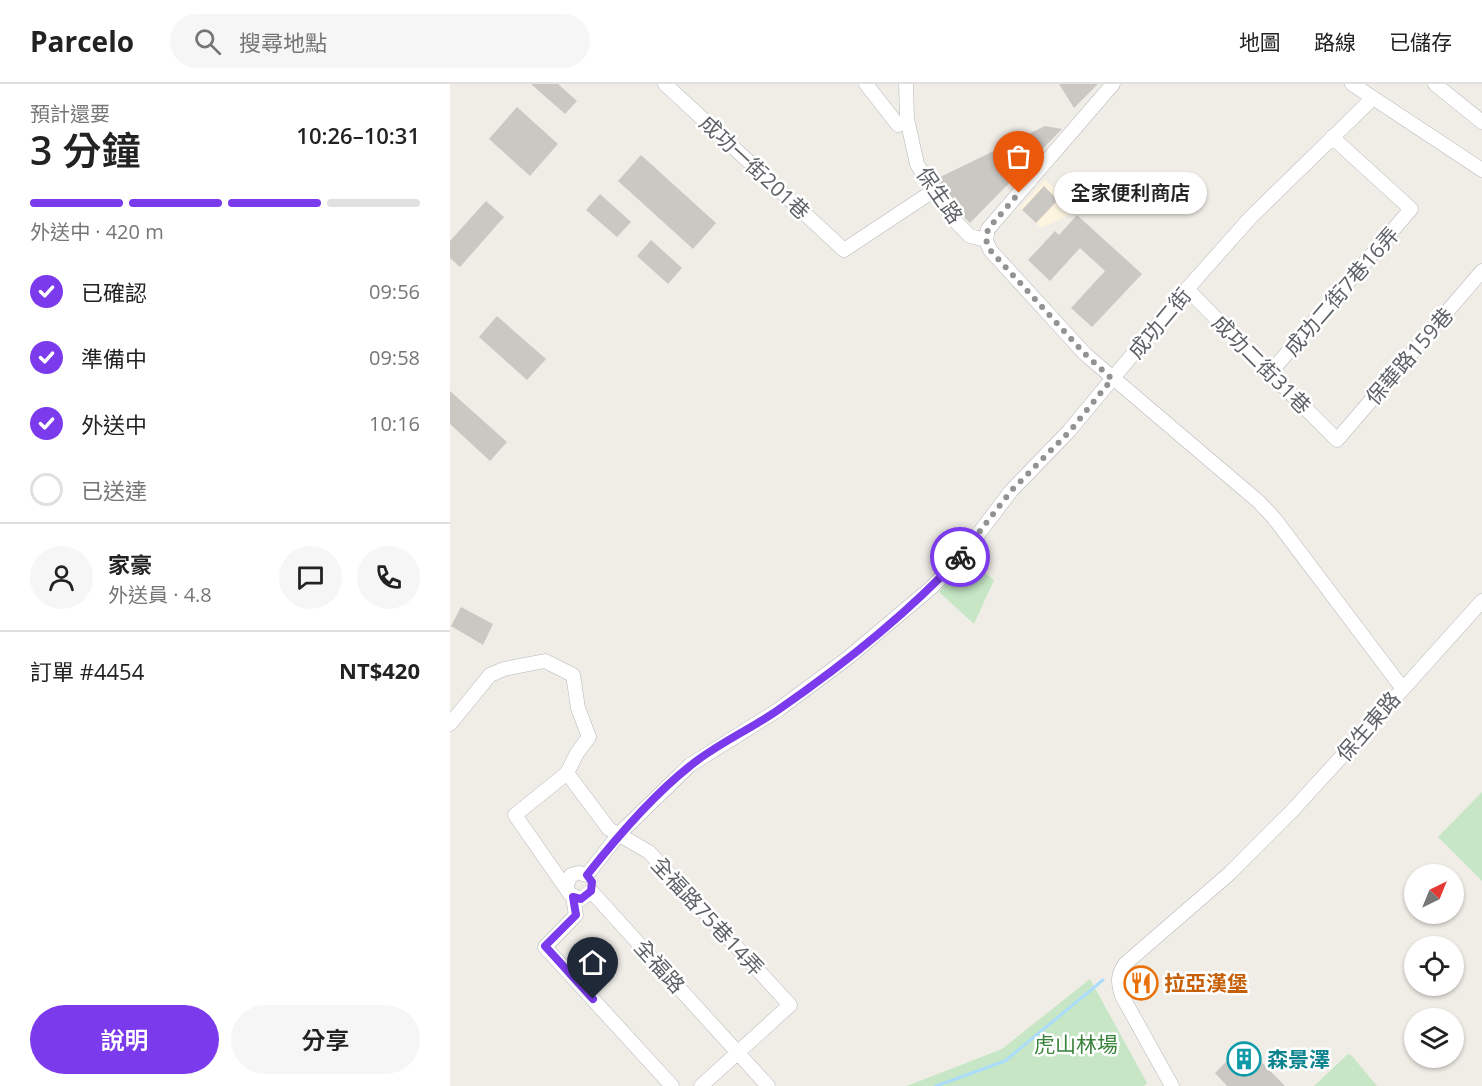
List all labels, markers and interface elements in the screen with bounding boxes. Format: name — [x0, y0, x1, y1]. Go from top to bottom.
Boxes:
search box — [170, 14, 590, 68]
text: Parcelo — [30, 22, 134, 60]
icon: search — [191, 25, 224, 58]
text: 搜尋地點 — [239, 27, 327, 57]
text: 地圖 — [1239, 28, 1281, 56]
text: 路線 — [1314, 28, 1356, 56]
text: 已儲存 — [1389, 28, 1452, 56]
text: 預計還要 — [30, 100, 110, 127]
street label: 成功一街201巷 — [694, 109, 816, 225]
text: 10:26–10:31 — [296, 120, 420, 150]
text: 3 分鐘 — [30, 123, 140, 176]
pin — [993, 131, 1044, 193]
icon: bag — [1002, 140, 1035, 173]
street label: 保生路 — [910, 161, 970, 229]
callout: 全家便利商店 — [1055, 172, 1208, 214]
text: 全家便利商店 — [1071, 179, 1191, 206]
text: 外送中 · 420 m — [30, 218, 164, 245]
street label: 成功二街7巷16弄 — [1277, 221, 1405, 361]
icon: check — [30, 275, 63, 308]
text: 已確認 — [81, 277, 147, 307]
text: 09:56 — [369, 278, 420, 305]
street label: 成功二街 — [1121, 282, 1197, 364]
street label: 保華路159巷 — [1359, 302, 1459, 410]
street label: 成功二街31巷 — [1206, 308, 1318, 420]
icon: check — [30, 341, 63, 374]
text: 準備中 — [81, 343, 147, 373]
text: 09:58 — [369, 344, 420, 371]
icon: check — [30, 407, 63, 440]
text: 外送中 — [81, 409, 147, 439]
text: 10:16 — [369, 410, 420, 437]
text: 已送達 — [81, 475, 147, 505]
courier — [930, 527, 990, 587]
icon: bike — [944, 541, 977, 574]
button: person — [30, 546, 93, 609]
button: chat — [279, 546, 342, 609]
button: phone — [357, 546, 420, 609]
text: 家豪 — [108, 549, 152, 579]
text: 外送員 · 4.8 — [108, 581, 212, 608]
text: NT$420 — [339, 655, 420, 685]
text: 訂單 #4454 — [30, 656, 144, 686]
street label: 保生東路 — [1330, 685, 1406, 767]
street label: 全福路75巷14弄 — [647, 851, 769, 981]
north arrow — [1404, 864, 1464, 924]
map controls — [1404, 864, 1464, 1068]
street label: 全福路 — [630, 934, 690, 998]
button: locate — [1404, 936, 1464, 996]
pin — [567, 937, 618, 999]
icon: home — [576, 946, 609, 979]
restaurant icon: 拉亞漢堡 — [1123, 965, 1159, 1001]
place label: 拉亞漢堡 — [1164, 969, 1248, 997]
button: 說明 — [30, 1005, 219, 1074]
button: 分享 — [231, 1005, 420, 1074]
button: layers — [1404, 1008, 1464, 1068]
park label: 虎山林場 — [1034, 1030, 1118, 1058]
building icon: 森景澤 — [1226, 1041, 1262, 1077]
place label: 森景澤 — [1267, 1045, 1330, 1073]

